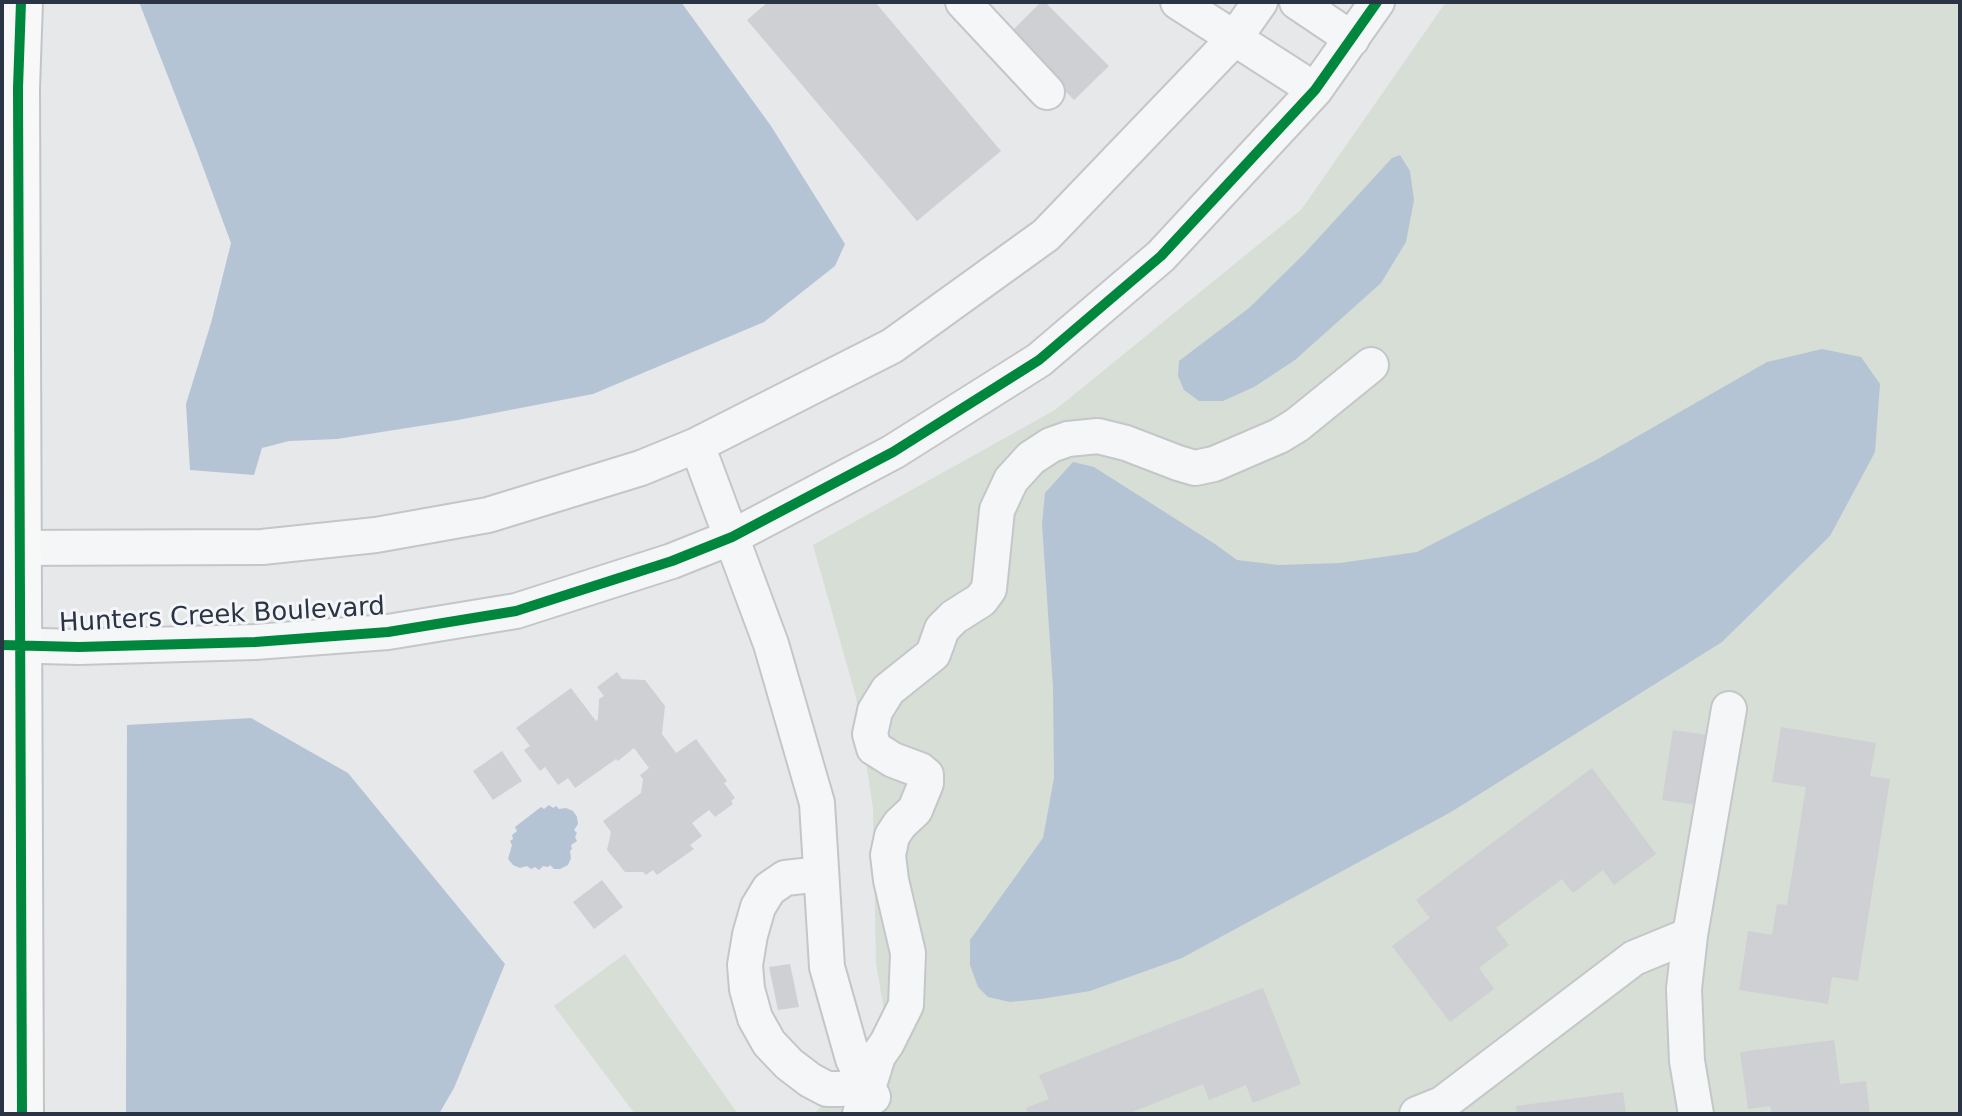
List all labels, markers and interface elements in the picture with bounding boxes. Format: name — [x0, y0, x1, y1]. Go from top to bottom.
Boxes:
street label: Hunters Creek Boulevard — [58, 592, 386, 640]

